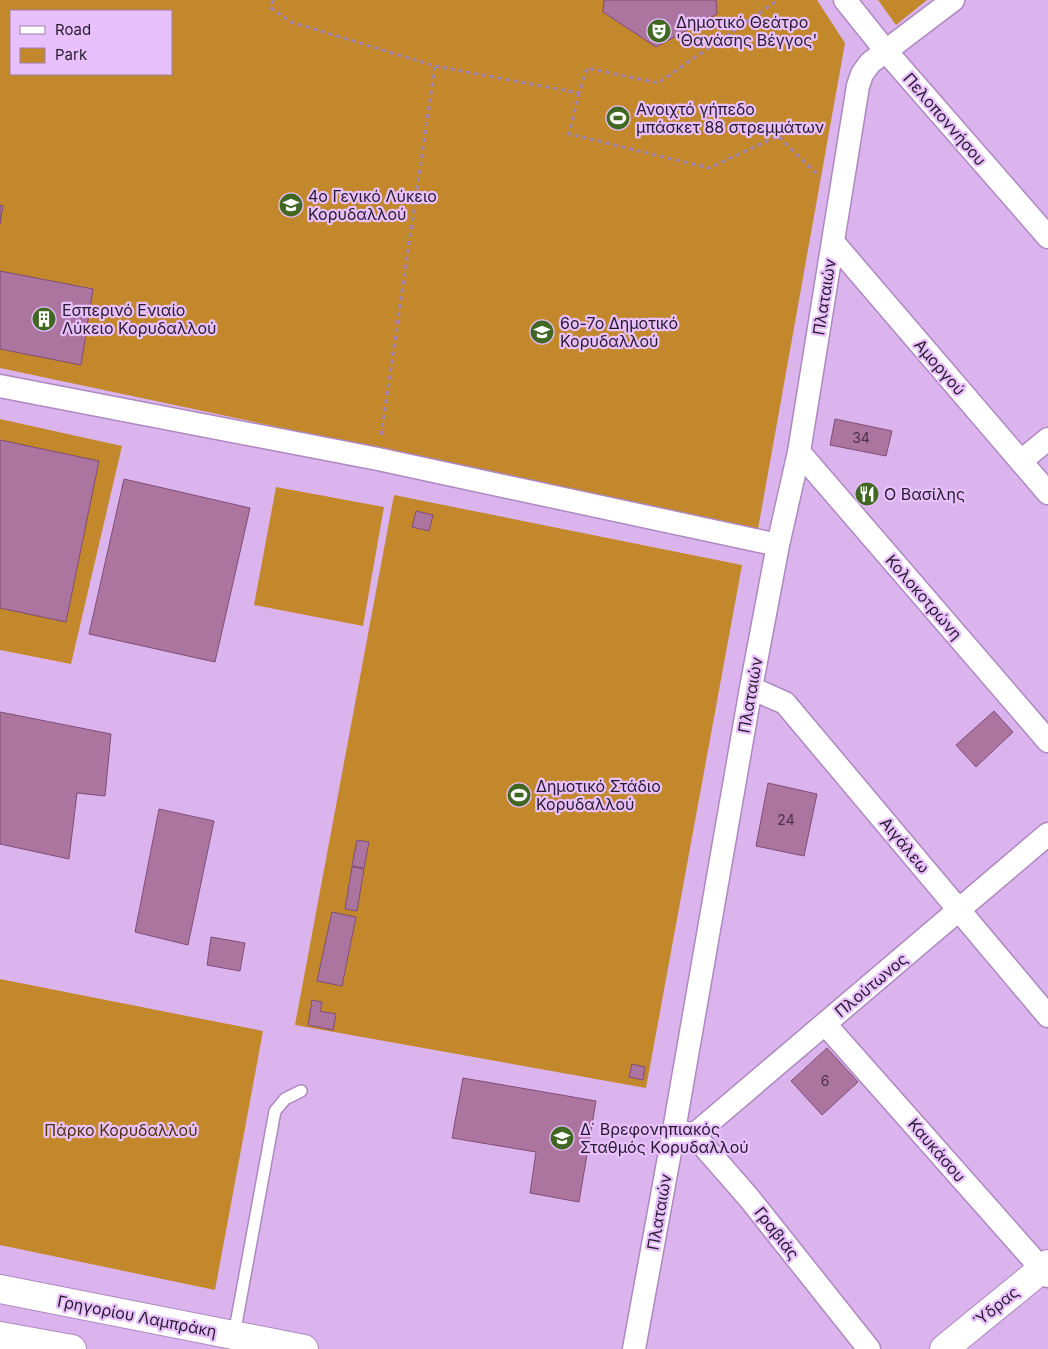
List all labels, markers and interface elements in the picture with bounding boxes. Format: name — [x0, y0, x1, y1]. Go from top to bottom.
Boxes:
legend — [10, 10, 172, 75]
place label: Δημοτικό Θεάτρο 'Θανάσης Βέγγος' — [676, 12, 817, 50]
theatre icon: Δημοτικό Θεάτρο 'Θανάσης Βέγγος' — [646, 18, 672, 44]
text: Road — [55, 20, 91, 39]
text: Park — [55, 45, 88, 64]
street label: Πελοποννήσου — [899, 69, 991, 169]
place label: Ανοιχτό γήπεδο μπάσκετ 88 στρεμμάτων — [636, 99, 824, 137]
sports icon: Ανοιχτό γήπεδο μπάσκετ 88 στρεμμάτων — [605, 105, 631, 131]
place label: 4ο Γενικό Λύκειο Κορυδαλλού — [308, 186, 437, 224]
school or university icon: 4ο Γενικό Λύκειο Κορυδαλλού — [278, 192, 304, 218]
street label: Πλαταιών — [808, 257, 840, 337]
place label: Εσπερινό Ενιαίο Λύκειο Κορυδαλλού — [62, 300, 217, 338]
building icon: Εσπερινό Ενιαίο Λύκειο Κορυδαλλού — [31, 306, 57, 332]
place label: 6ο-7ο Δημοτικό Κορυδαλλού — [560, 313, 678, 351]
school or university icon: 6ο-7ο Δημοτικό Κορυδαλλού — [529, 319, 555, 345]
street label: Αμοργού — [910, 335, 970, 399]
house number: 34 — [852, 429, 870, 446]
restaurant icon: Ο Βασίλης — [854, 481, 880, 507]
place label: Ο Βασίλης — [884, 484, 965, 504]
street label: Κολοκοτρώνη — [881, 550, 967, 644]
street label: Πλαταιών — [733, 655, 767, 735]
place label: Δημοτικό Στάδιο Κορυδαλλού — [536, 776, 661, 814]
sports icon: Δημοτικό Στάδιο Κορυδαλλού — [506, 782, 532, 808]
house number: 24 — [777, 811, 795, 828]
street label: Αιγάλεω — [876, 813, 934, 877]
street label: Πλούτωνος — [830, 949, 912, 1021]
house number: 6 — [821, 1072, 829, 1089]
street label: Καυκάσου — [904, 1114, 970, 1186]
place label: Δ΄ Βρεφονηπιακός Σταθμός Κορυδαλλού — [580, 1119, 749, 1157]
park label: Πάρκο Κορυδαλλού — [44, 1120, 198, 1140]
school or university icon: Δ΄ Βρεφονηπιακός Σταθμός Κορυδαλλού — [549, 1125, 575, 1151]
street label: Πλαταιών — [642, 1172, 676, 1252]
street label: Γραβιάς — [750, 1203, 804, 1263]
street label: Ύδρας — [969, 1282, 1023, 1330]
street label: Γρηγορίου Λαμπράκη — [56, 1291, 218, 1341]

